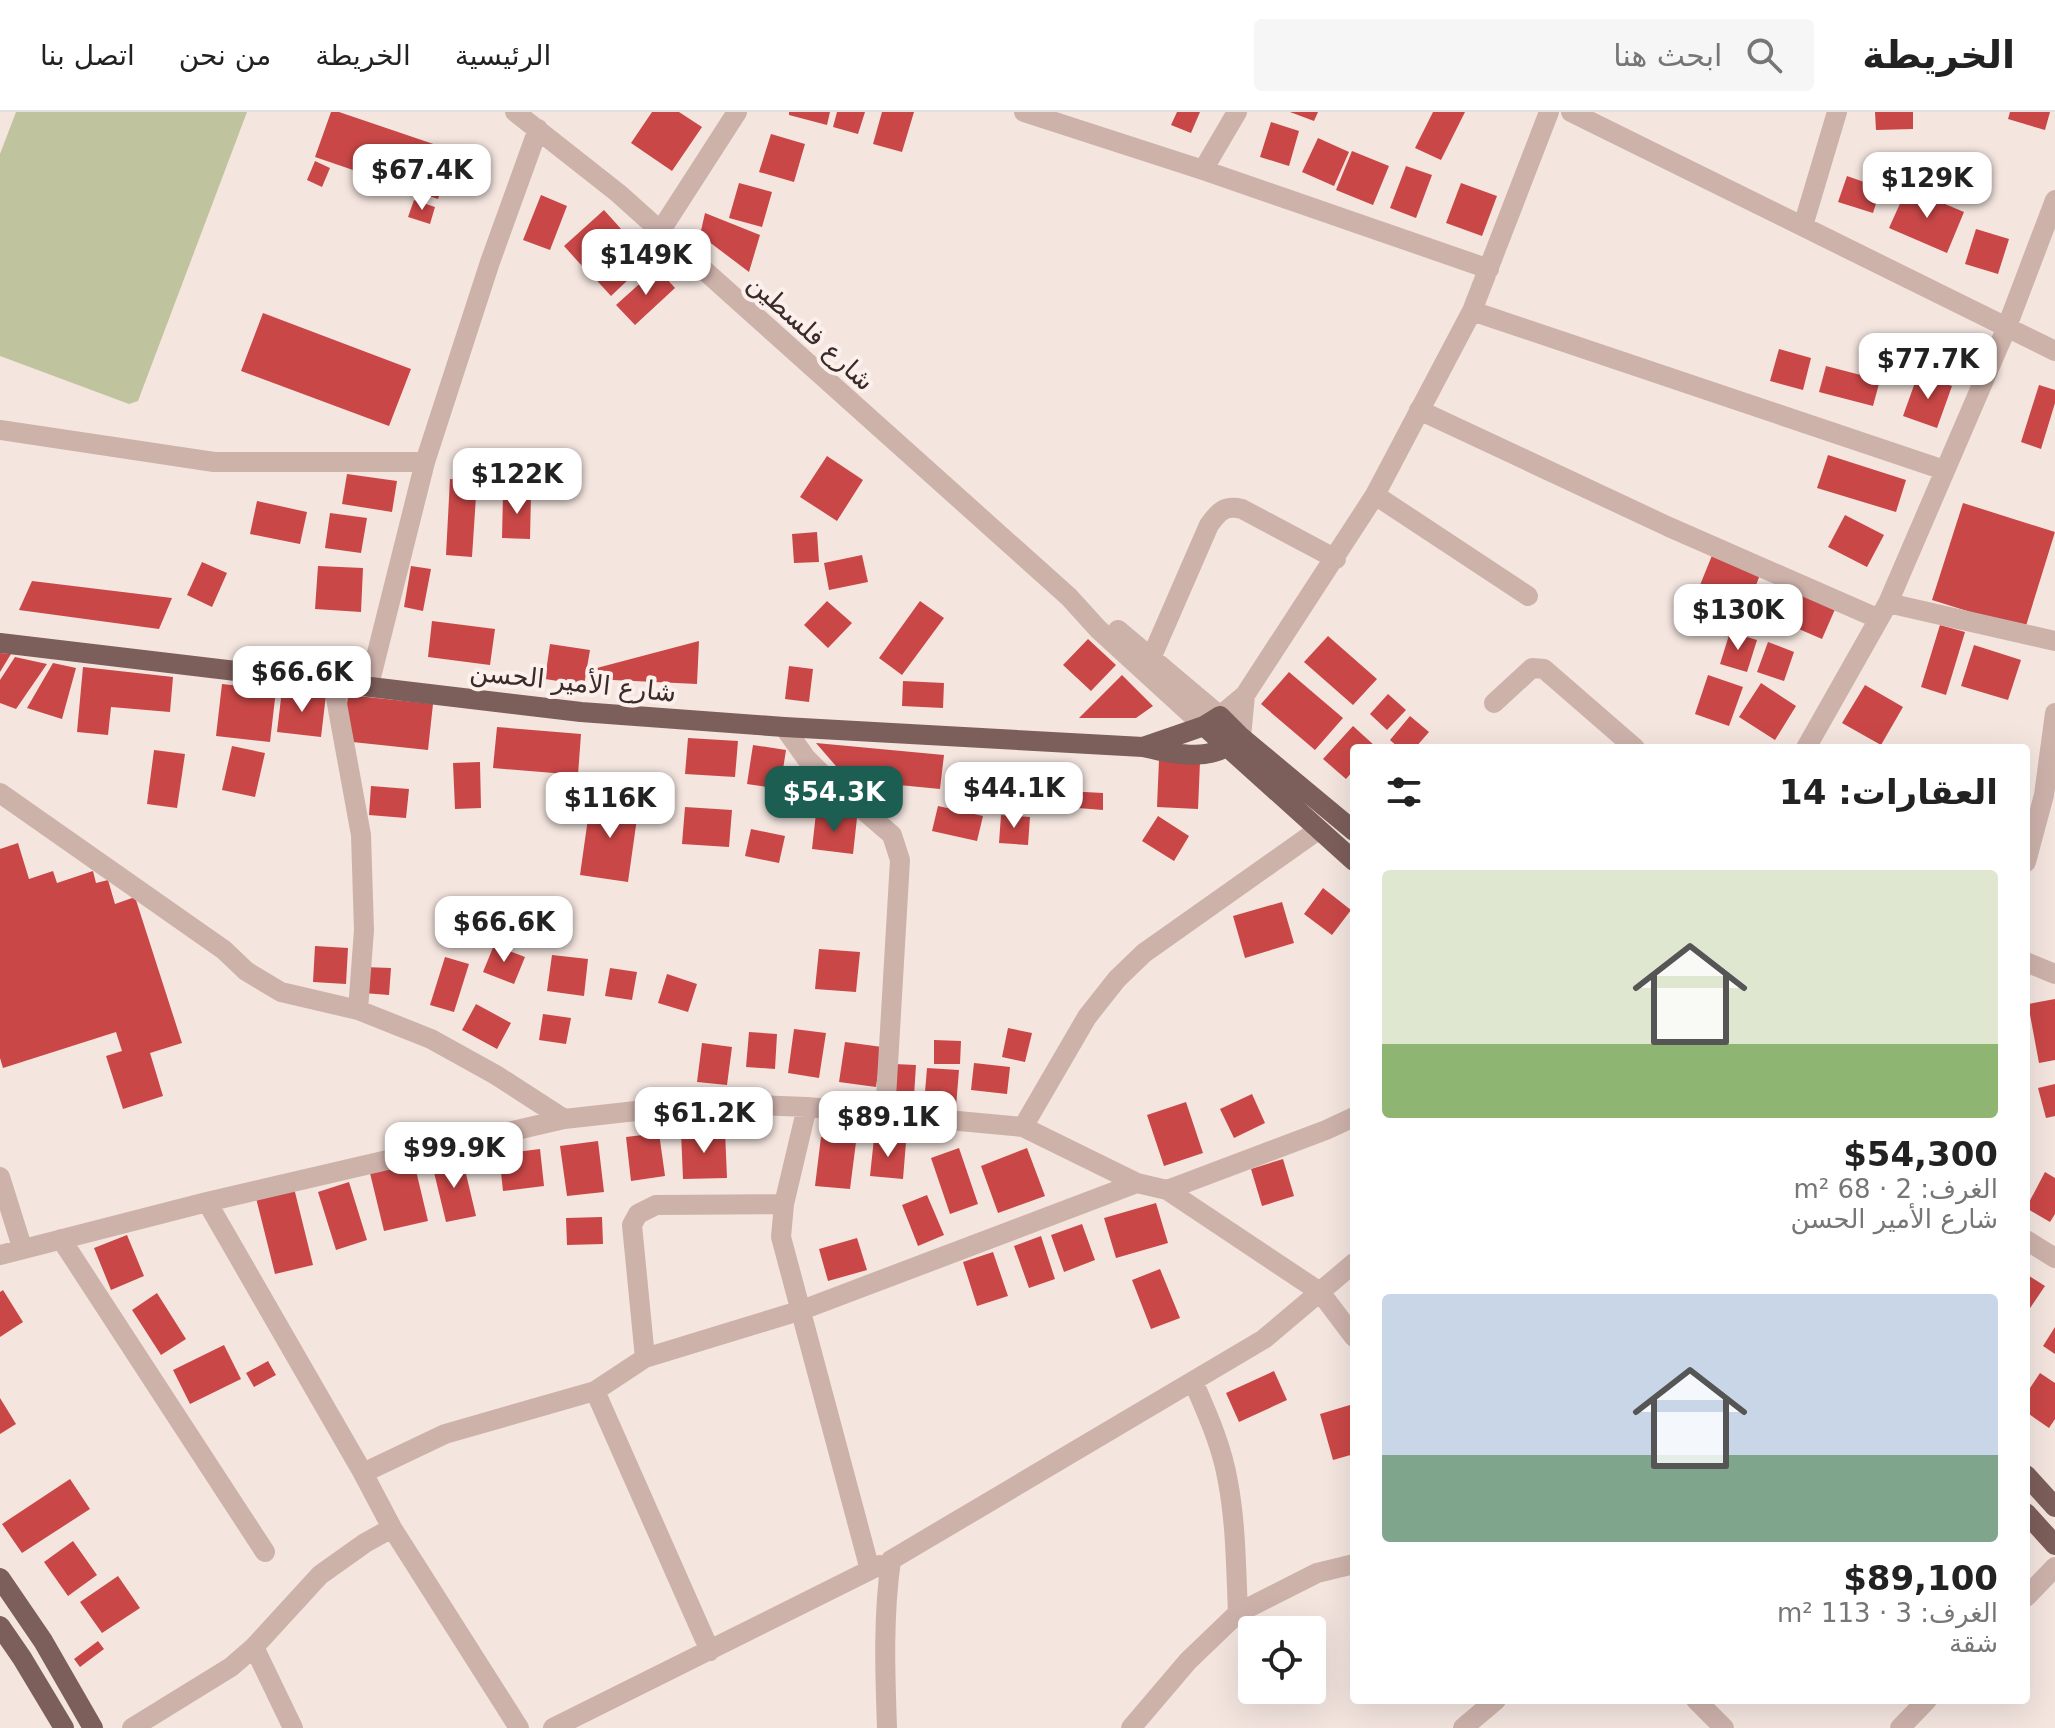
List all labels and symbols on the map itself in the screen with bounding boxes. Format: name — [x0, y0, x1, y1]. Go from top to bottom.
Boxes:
pin: $67.4K — [357, 144, 487, 212]
pin: $129K — [1871, 152, 1983, 220]
pin: $149K — [590, 229, 702, 297]
street label: شارع فلسطين — [741, 268, 880, 397]
pin: $77.7K — [1863, 333, 1993, 401]
pin: $122K — [461, 448, 573, 516]
pin: $130K — [1682, 584, 1794, 652]
pin: $66.6K — [237, 646, 367, 714]
street label: شارع الأمير الحسن — [468, 654, 678, 709]
pin: $44.1K — [949, 762, 1079, 830]
pin: $54.3K — [769, 766, 899, 834]
pin: $116K — [554, 772, 666, 840]
pin: $66.6K — [439, 896, 569, 964]
pin: $61.2K — [639, 1087, 769, 1155]
pin: $89.1K — [823, 1091, 953, 1159]
pin: $99.9K — [389, 1122, 519, 1190]

